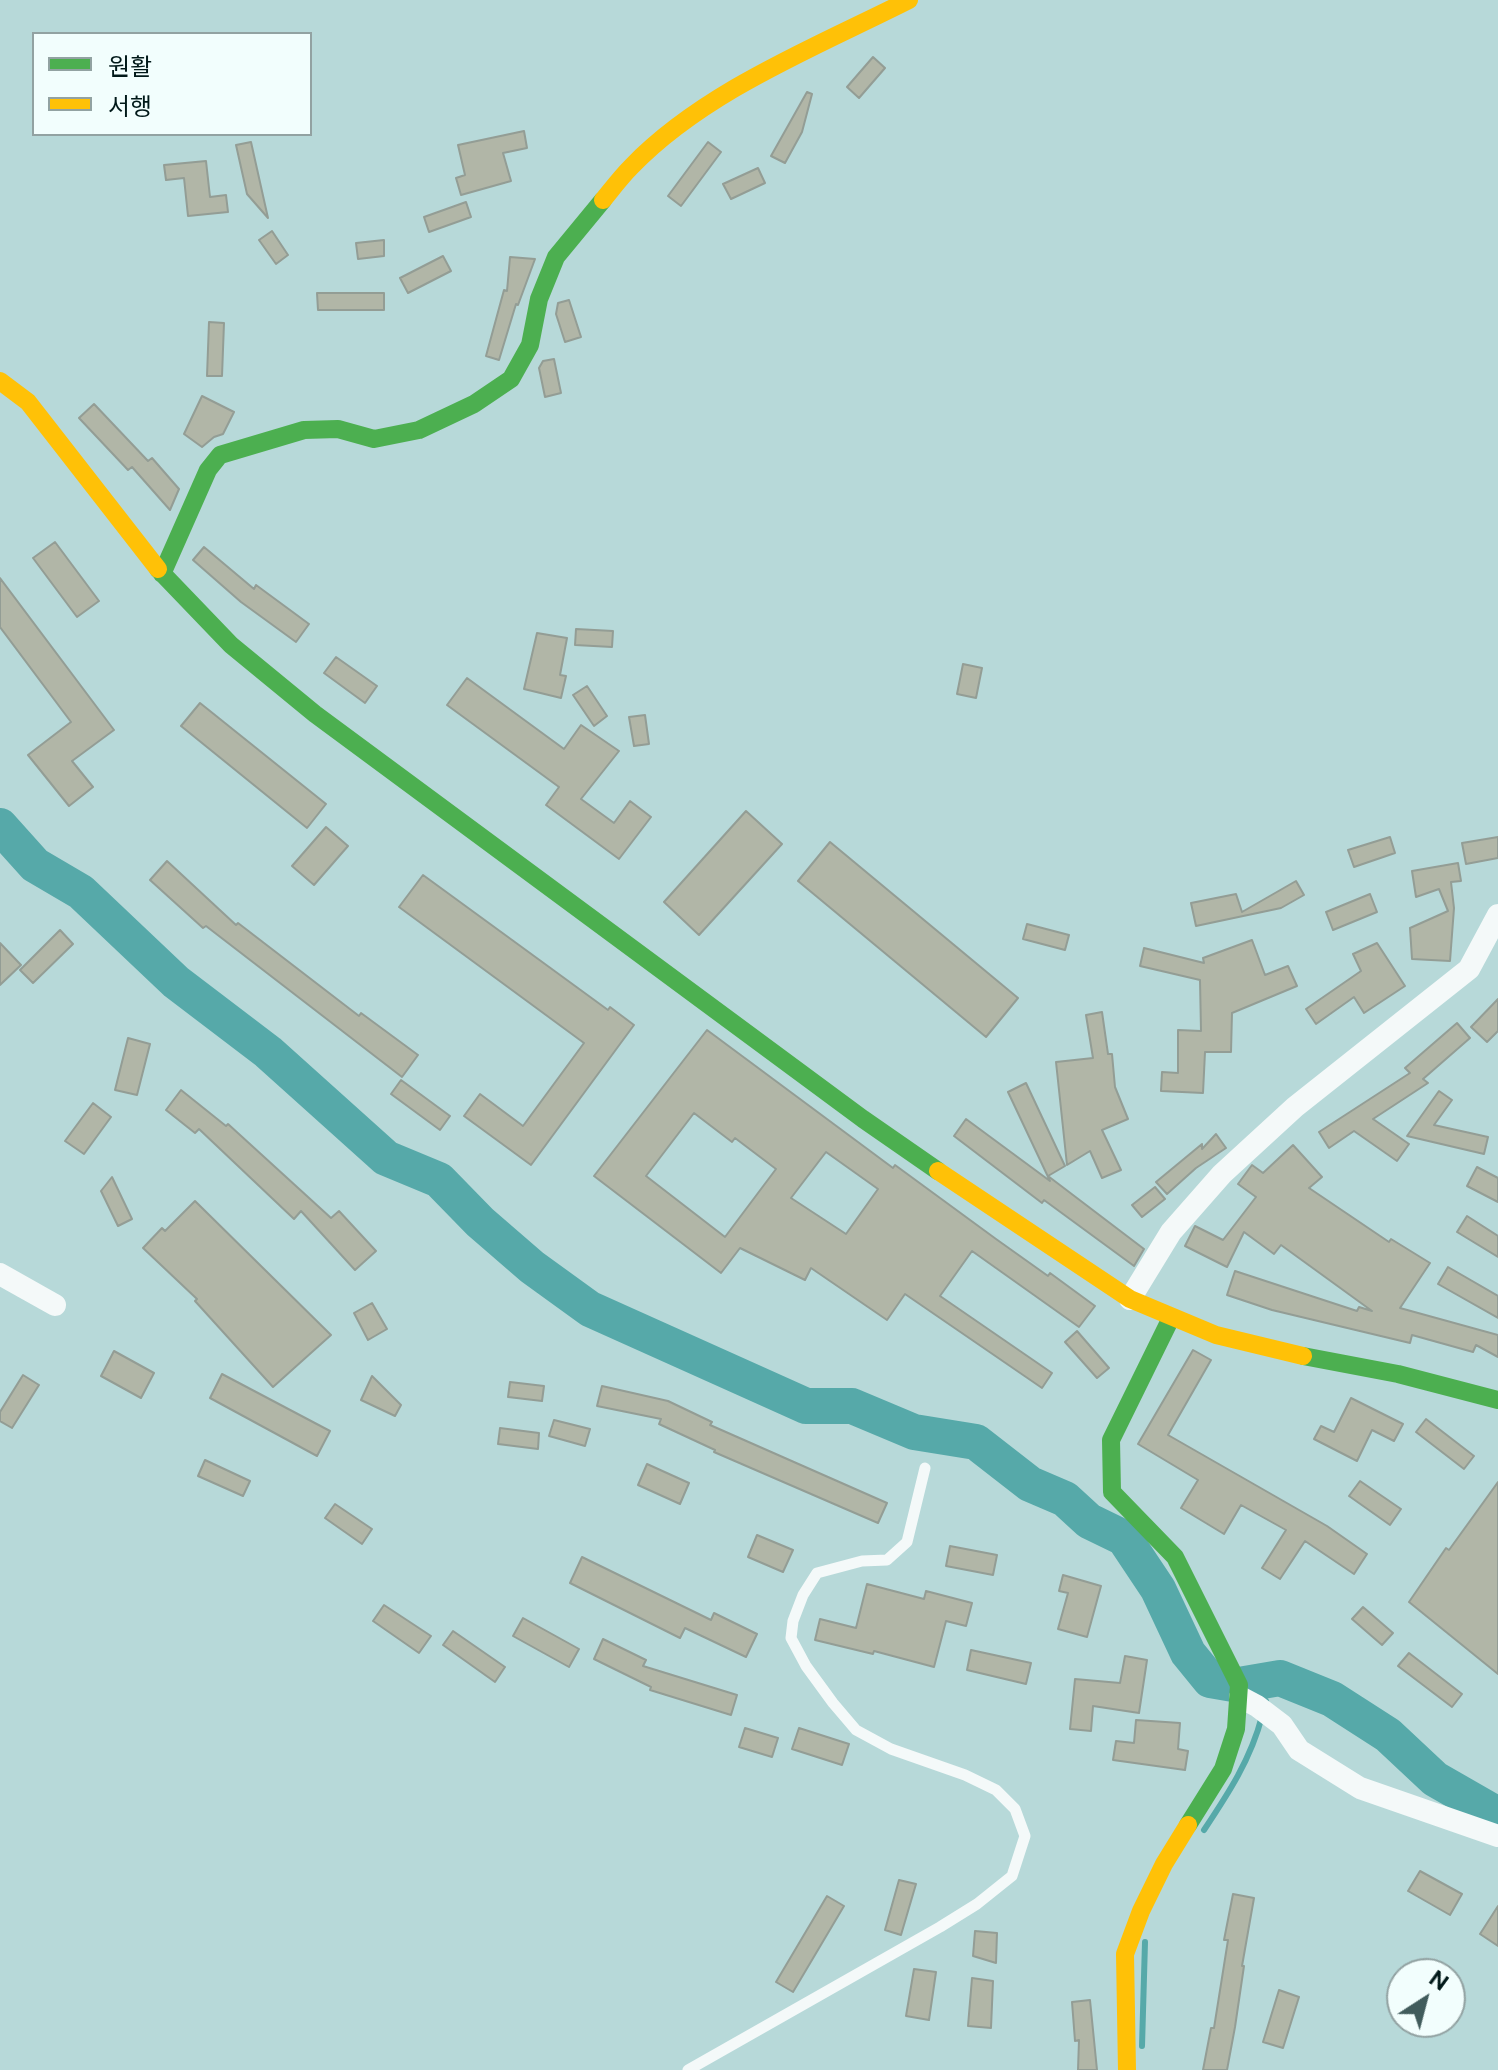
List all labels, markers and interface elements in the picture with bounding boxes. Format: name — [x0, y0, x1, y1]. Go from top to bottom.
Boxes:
legend — [32, 32, 312, 136]
text: 원활 — [108, 52, 152, 80]
text: 서행 — [108, 92, 152, 120]
north arrow — [1386, 1958, 1466, 2038]
text: N — [1424, 1965, 1454, 1996]

